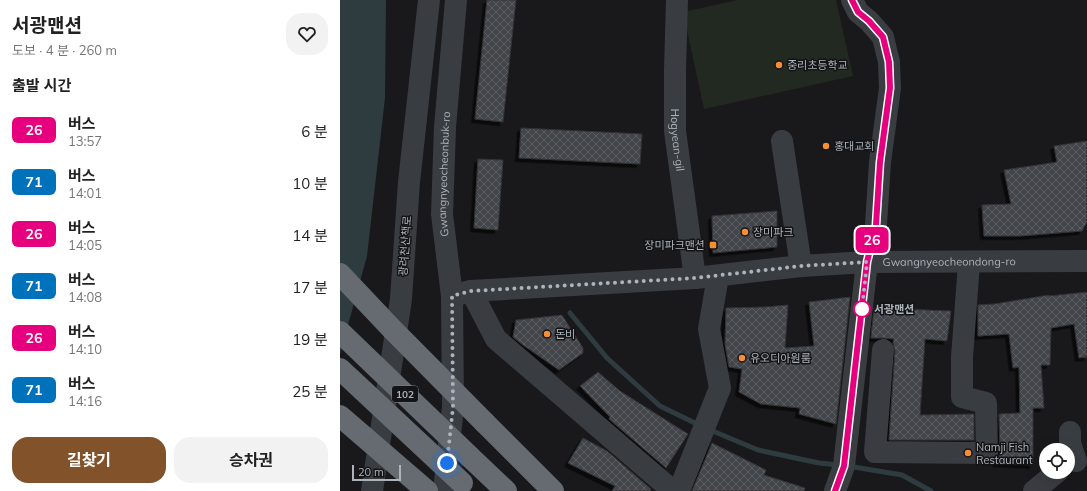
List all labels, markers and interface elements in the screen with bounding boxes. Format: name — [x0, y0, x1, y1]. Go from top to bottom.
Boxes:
text: 서광맨션 — [12, 13, 82, 37]
button: heart — [286, 13, 328, 55]
text: 도보 · 4 분 · 260 m — [12, 42, 117, 58]
place label: 중리초등학교 — [787, 58, 848, 72]
marker: 중리초등학교 — [774, 60, 784, 70]
text: 출발 시간 — [12, 76, 71, 95]
street label: Hogyean-gil — [668, 109, 687, 172]
street label: Gwangnyeocheonbuk-ro — [435, 111, 453, 238]
text: 버스 — [68, 114, 96, 133]
text: 26 — [26, 121, 42, 139]
text: 6 분 — [301, 122, 328, 141]
text: 13:57 — [68, 133, 102, 149]
place label: 홍대교회 — [834, 139, 874, 153]
marker: 홍대교회 — [821, 141, 831, 151]
text: 버스 — [68, 166, 96, 185]
text: 71 — [26, 173, 42, 191]
text: 10 분 — [292, 174, 328, 193]
text: 14:01 — [68, 185, 102, 201]
street label: 광려천산책로 — [396, 215, 414, 277]
text: 버스 — [68, 218, 96, 237]
text: 26 — [26, 225, 42, 243]
place label: 장미파크 — [753, 225, 793, 239]
text: 14 분 — [292, 226, 328, 245]
marker: 장미파크 — [740, 227, 750, 237]
line badge: 26 — [854, 227, 890, 253]
text: 26 — [864, 231, 880, 249]
text: 14:05 — [68, 237, 102, 253]
place label: 장미파크맨션 — [644, 238, 705, 252]
marker: 장미파크맨션 — [708, 240, 718, 250]
street label: Gwangnyeocheondong-ro — [883, 254, 1016, 269]
text: 버스 — [68, 270, 96, 289]
text: 71 — [26, 277, 42, 295]
text: 17 분 — [292, 278, 328, 297]
text: 14:08 — [68, 289, 102, 305]
marker: 서광맨션 — [853, 300, 871, 318]
place label: 서광맨션 — [874, 302, 914, 316]
text: 버스 — [68, 322, 96, 341]
place label: 돈비 — [555, 327, 575, 341]
text: 26 — [26, 329, 42, 347]
marker: 돈비 — [542, 329, 552, 339]
text: 19 분 — [292, 330, 328, 349]
text: 14:10 — [68, 341, 102, 357]
place label: 유오디아원룸 — [750, 351, 811, 365]
marker: 유오디아원룸 — [737, 353, 747, 363]
text: 버스 — [68, 374, 96, 393]
text: 71 — [26, 381, 42, 399]
text: 25 분 — [292, 382, 328, 401]
road number: 102 — [392, 386, 418, 402]
text: 14:16 — [68, 393, 102, 409]
button: 길찾기 — [12, 437, 166, 483]
button: 승차권 — [174, 437, 328, 483]
place label: Namji Fish Restaurant — [976, 440, 1033, 467]
map controls — [1039, 443, 1075, 479]
button: locate — [1039, 443, 1075, 479]
marker: Namji Fish Restaurant — [963, 448, 973, 458]
your location — [437, 453, 457, 473]
scale bar — [352, 463, 401, 482]
text: 20 m — [358, 465, 384, 479]

